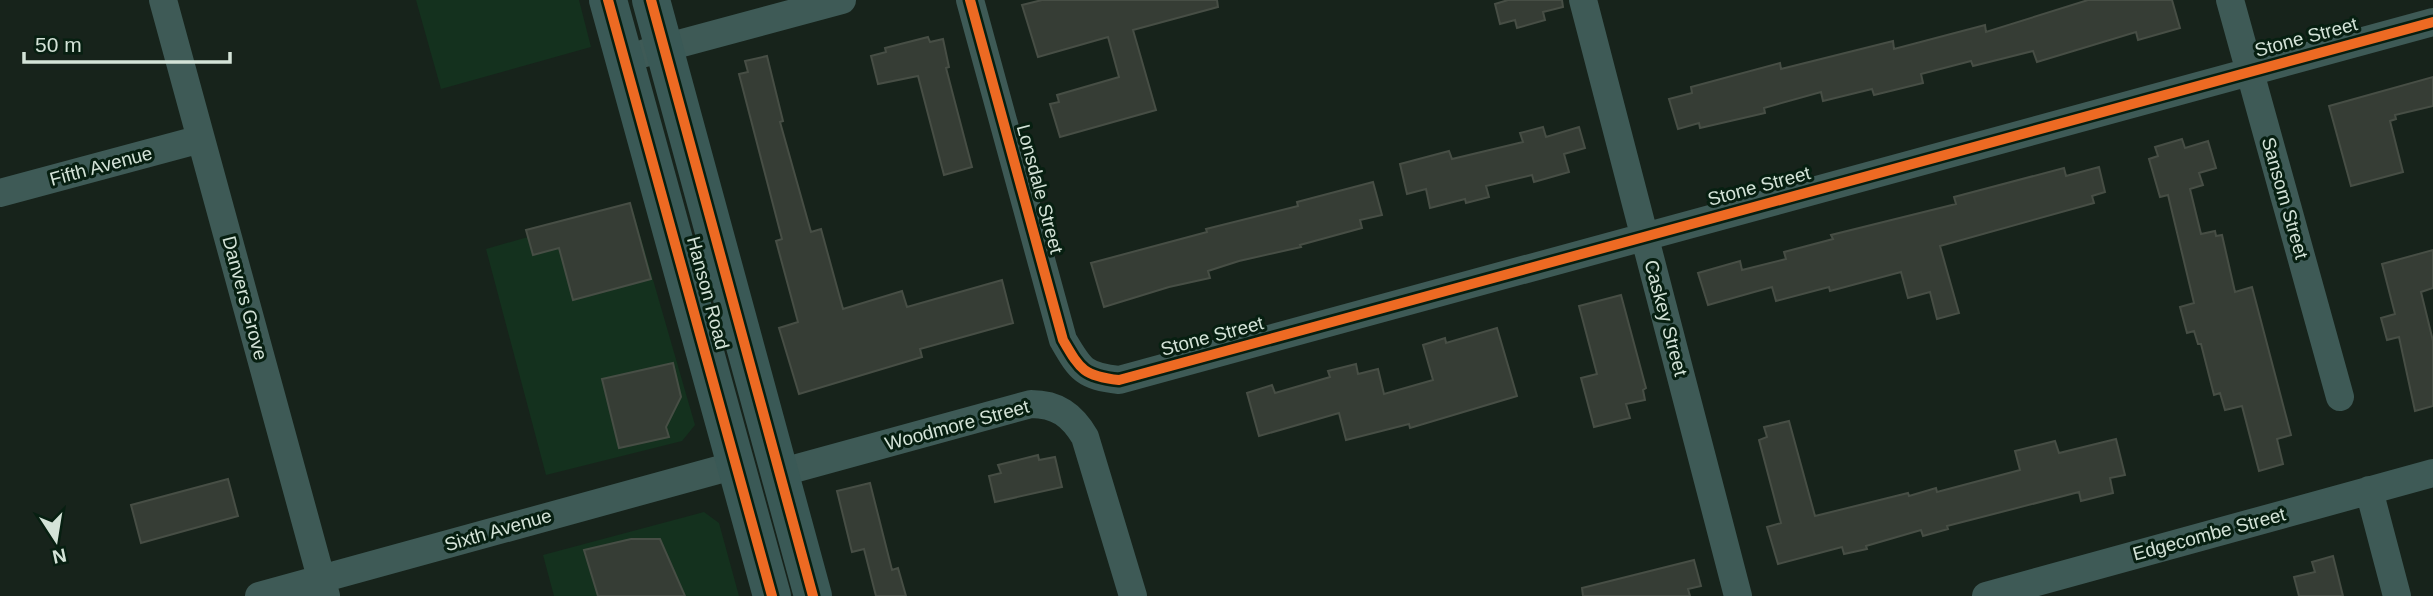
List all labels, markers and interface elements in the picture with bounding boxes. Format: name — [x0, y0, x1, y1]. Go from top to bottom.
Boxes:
street label: Stone Street — [2252, 13, 2360, 61]
scale bar — [24, 21, 231, 65]
text: 50 m — [35, 33, 82, 56]
street label: Lonsdale Street — [1013, 122, 1068, 257]
street label: Sansom Street — [2258, 135, 2313, 262]
street label: Fifth Avenue — [47, 142, 155, 190]
street label: Stone Street — [1705, 162, 1813, 210]
street label: Danvers Grove — [218, 234, 272, 362]
street label: Hanson Road — [683, 234, 733, 352]
street label: Caskey Street — [1640, 258, 1692, 379]
street label: Stone Street — [1158, 312, 1266, 360]
street label: Woodmore Street — [883, 395, 1032, 454]
street label: Edgecombe Street — [2130, 503, 2288, 565]
north arrow — [21, 505, 91, 575]
street label: Sixth Avenue — [442, 505, 554, 555]
text: N — [51, 544, 68, 568]

